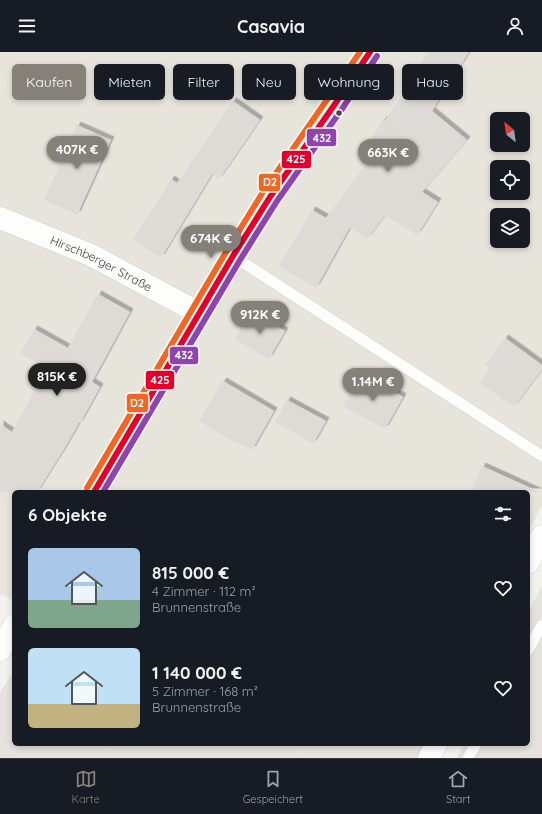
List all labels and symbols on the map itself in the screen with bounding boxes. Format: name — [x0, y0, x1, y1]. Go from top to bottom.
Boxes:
unlabelled marker — [334, 108, 344, 118]
north arrow — [490, 112, 530, 152]
line badge: 432 — [306, 128, 337, 147]
text: 432 — [313, 131, 331, 145]
pin: 407K € — [44, 136, 110, 170]
pin: 663K € — [355, 139, 421, 173]
line badge: 425 — [281, 150, 312, 169]
text: 425 — [286, 152, 306, 166]
line badge: D2 — [258, 173, 281, 192]
text: D2 — [263, 175, 277, 189]
pin: 674K € — [178, 225, 244, 259]
street label: Hirschberger Straße — [48, 232, 155, 294]
pin: 912K € — [227, 301, 293, 335]
line badge: 432 — [169, 346, 199, 365]
text: 432 — [175, 348, 193, 362]
pin: 815K € — [24, 363, 90, 397]
pin: 1.14M € — [336, 368, 410, 402]
line badge: 425 — [145, 370, 175, 390]
text: 425 — [150, 373, 170, 387]
line badge: D2 — [126, 393, 149, 413]
text: D2 — [130, 396, 144, 410]

